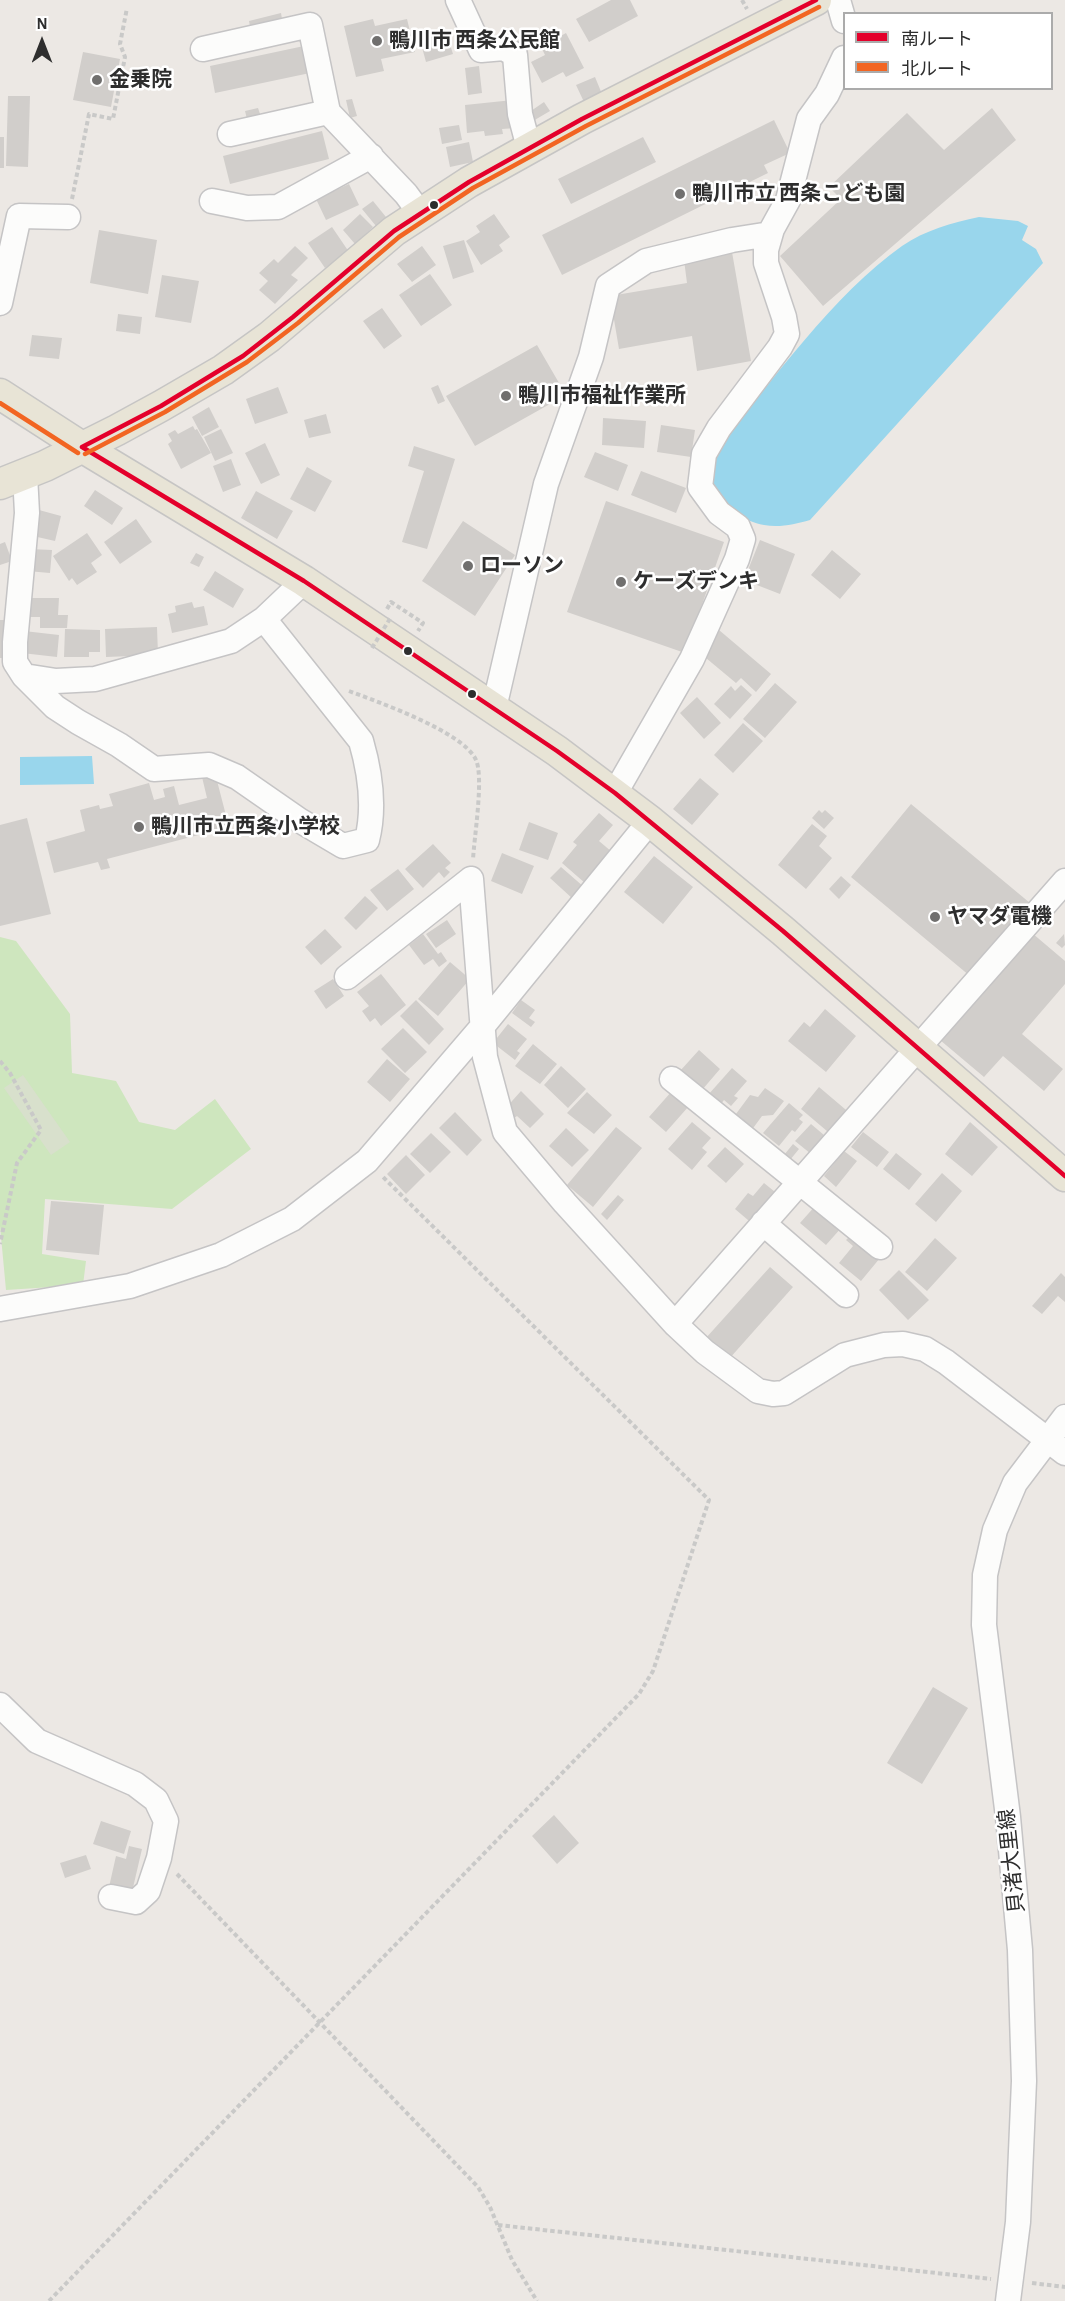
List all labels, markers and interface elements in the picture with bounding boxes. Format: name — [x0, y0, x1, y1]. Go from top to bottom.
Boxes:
north arrow — [12, 12, 72, 72]
legend — [843, 12, 1053, 90]
text: N — [36, 16, 48, 32]
place label: 鴨川市 西条公民館 — [389, 28, 560, 54]
text: 南ルート — [901, 31, 973, 49]
marker: 鴨川市 西条公民館 — [370, 34, 384, 48]
text: 北ルート — [901, 61, 973, 79]
place label: 金乗院 — [109, 67, 172, 93]
marker: 金乗院 — [90, 73, 104, 87]
place label: 鴨川市立 西条こども園 — [692, 181, 905, 207]
marker: 鴨川市立 西条こども園 — [673, 187, 687, 201]
unlabelled marker — [428, 199, 440, 211]
place label: 鴨川市福祉作業所 — [518, 383, 686, 409]
marker: 鴨川市福祉作業所 — [499, 389, 513, 403]
place label: ローソン — [480, 553, 564, 579]
marker: ローソン — [461, 559, 475, 573]
place label: ケーズデンキ — [633, 569, 759, 595]
marker: ケーズデンキ — [614, 575, 628, 589]
unlabelled marker — [402, 645, 414, 657]
unlabelled marker — [466, 688, 478, 700]
place label: 鴨川市立西条小学校 — [151, 814, 340, 840]
marker: 鴨川市立西条小学校 — [132, 820, 146, 834]
place label: ヤマダ電機 — [947, 904, 1052, 930]
marker: ヤマダ電機 — [928, 910, 942, 924]
street label: 貝渚大里線 — [994, 1807, 1030, 1915]

